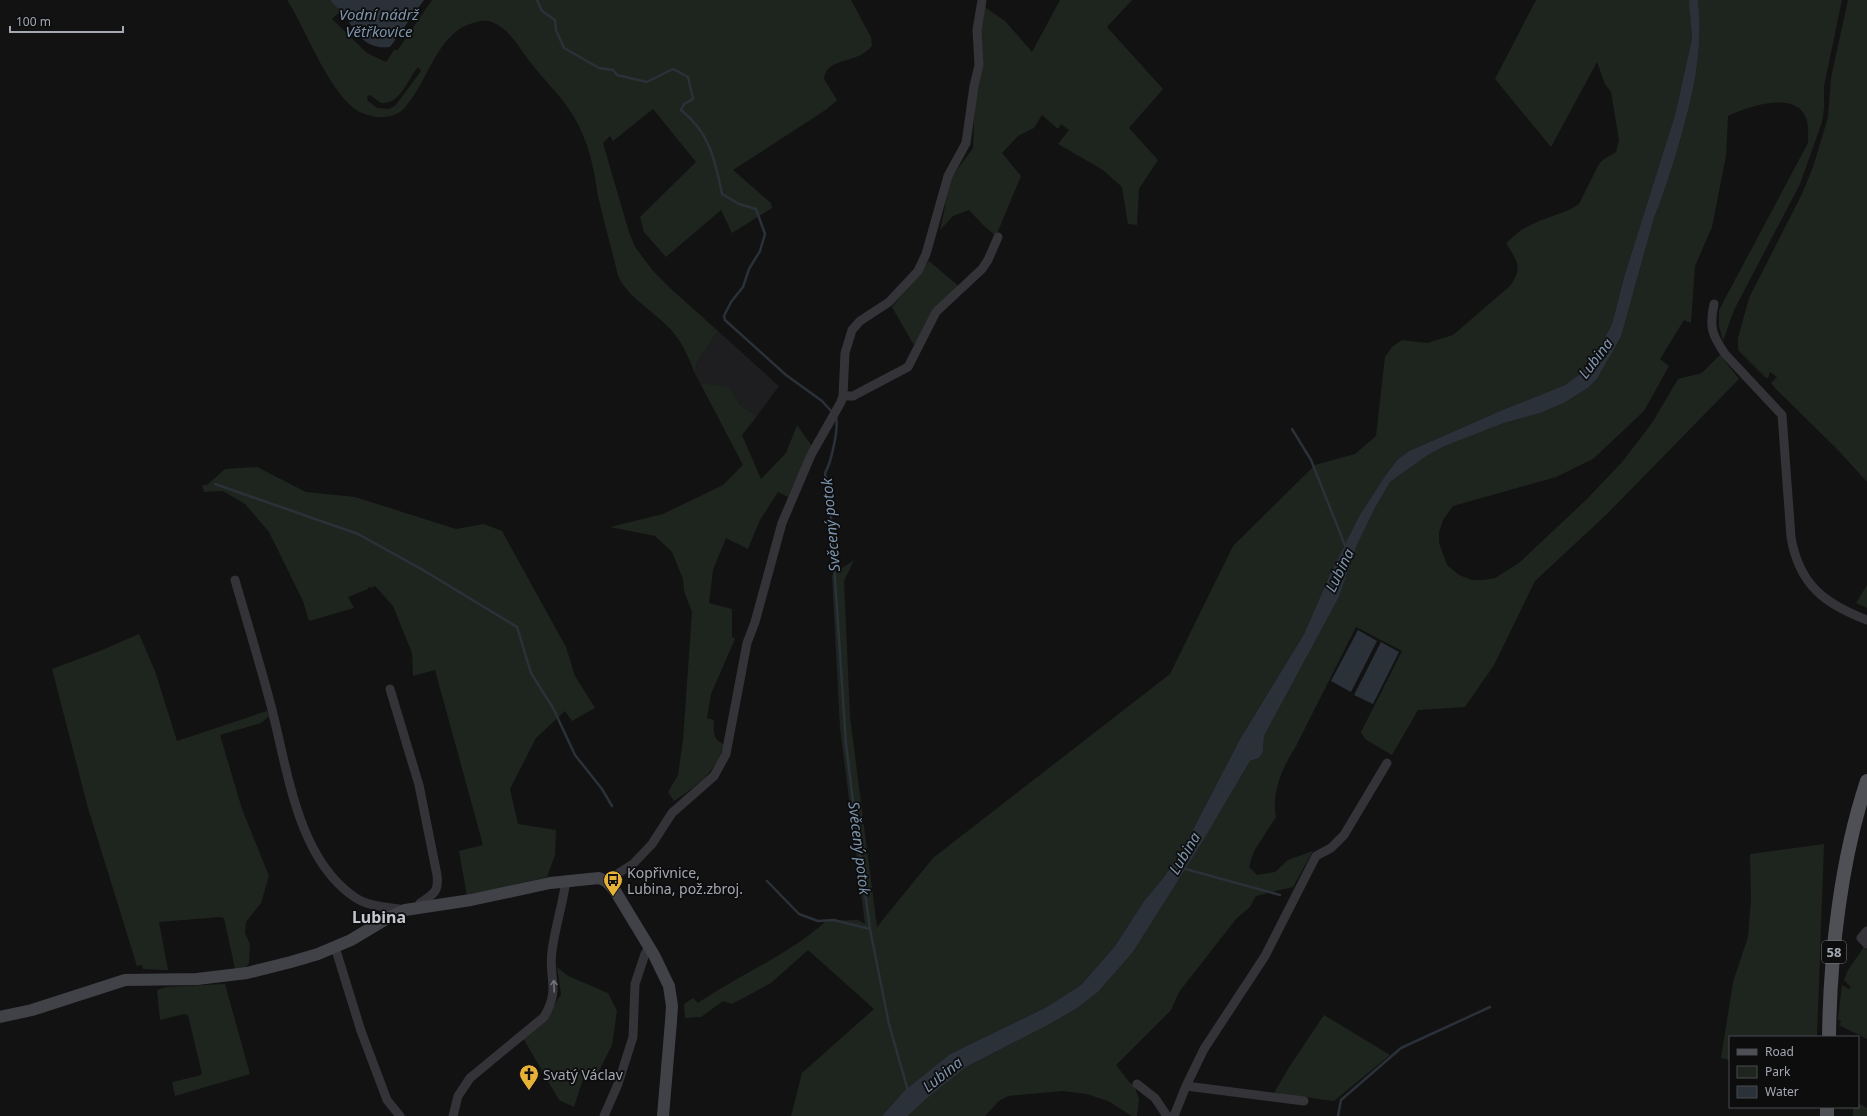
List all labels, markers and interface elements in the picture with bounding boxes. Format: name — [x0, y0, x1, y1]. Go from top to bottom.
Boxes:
water label: Vodní nádrž Větřkovice — [339, 4, 420, 41]
scale bar — [10, 8, 123, 34]
text: 100 m — [16, 13, 51, 30]
water label: Lubina — [1573, 333, 1617, 382]
water label: Svěcený potok — [816, 477, 844, 573]
water label: Lubina — [1320, 545, 1358, 595]
water label: Svěcený potok — [844, 800, 876, 896]
water label: Lubina — [1164, 828, 1205, 878]
place label: Kopřivnice, Lubina, pož.zbroj. — [627, 863, 743, 898]
bus stop icon: Kopřivnice, Lubina, pož.zbroj. — [602, 869, 624, 897]
district label: Lubina — [352, 906, 406, 928]
road number: 58 — [1822, 941, 1846, 963]
one-way arrow — [550, 980, 557, 993]
legend — [1729, 1036, 1859, 1108]
text: Road — [1765, 1043, 1794, 1060]
water label: Lubina — [918, 1052, 966, 1096]
church icon: Svatý Václav — [518, 1063, 540, 1091]
text: Park — [1765, 1063, 1791, 1080]
place label: Svatý Václav — [543, 1065, 624, 1084]
text: Water — [1765, 1083, 1799, 1100]

